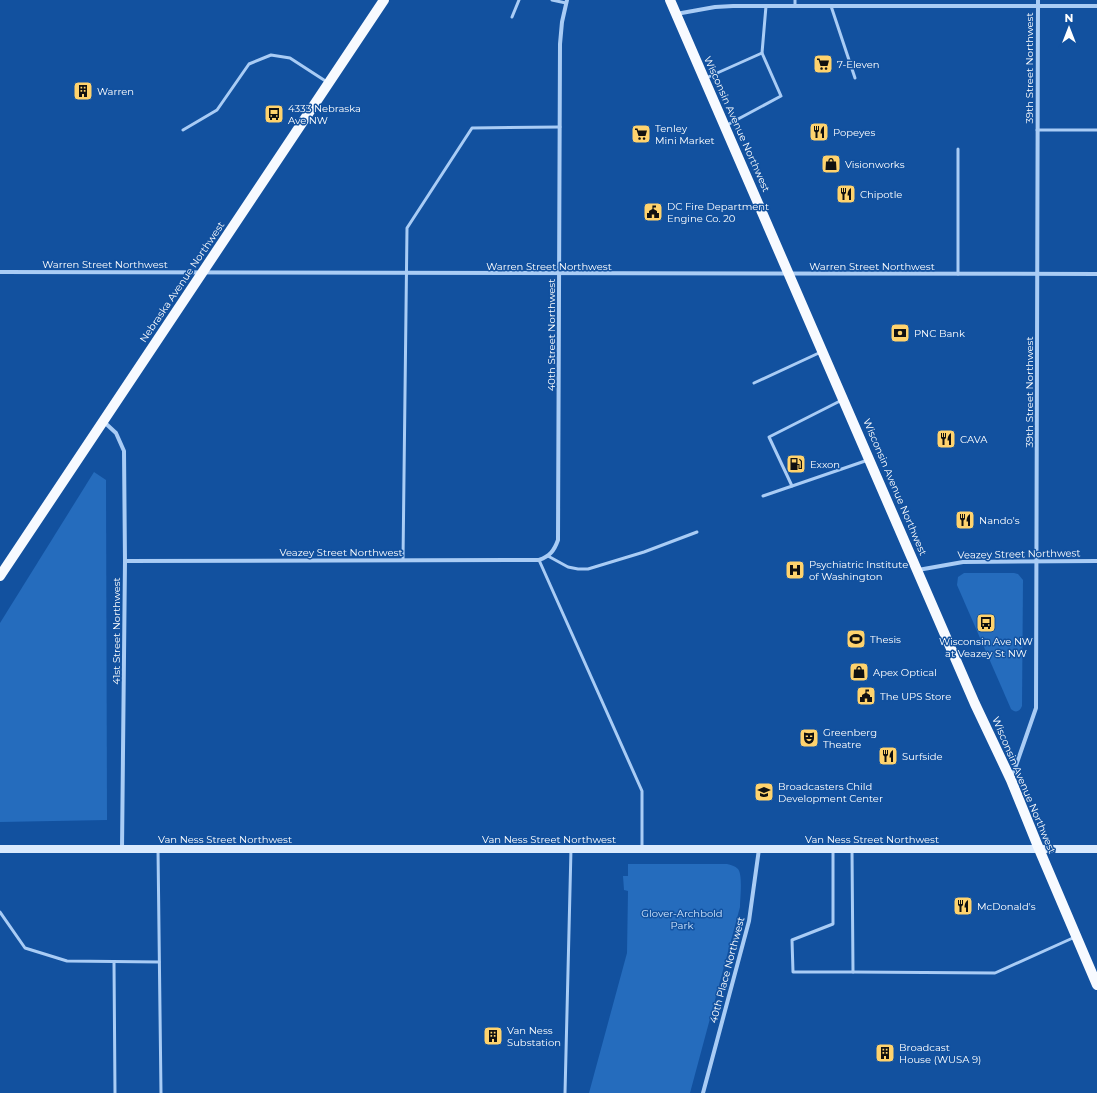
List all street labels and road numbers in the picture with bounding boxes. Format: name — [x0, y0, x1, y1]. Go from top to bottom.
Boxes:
street label: 39th Street Northwest — [1023, 12, 1036, 124]
street label: Wisconsin Avenue Northwest — [701, 54, 773, 194]
street label: Nebraska Avenue Northwest — [137, 219, 227, 345]
street label: Warren Street Northwest — [42, 258, 168, 271]
street label: Warren Street Northwest — [486, 260, 612, 273]
street label: Warren Street Northwest — [809, 260, 935, 273]
street label: 40th Street Northwest — [545, 279, 558, 391]
street label: 39th Street Northwest — [1023, 336, 1036, 448]
street label: Wisconsin Avenue Northwest — [860, 417, 930, 557]
street label: Veazey Street Northwest — [279, 546, 403, 559]
street label: Veazey Street Northwest — [957, 546, 1081, 562]
street label: 41st Street Northwest — [110, 577, 123, 685]
street label: Wisconsin Avenue Northwest — [989, 715, 1059, 855]
street label: Van Ness Street Northwest — [158, 833, 292, 846]
street label: Van Ness Street Northwest — [482, 833, 616, 846]
street label: Van Ness Street Northwest — [805, 833, 939, 846]
street label: 40th Place Northwest — [707, 915, 747, 1025]

